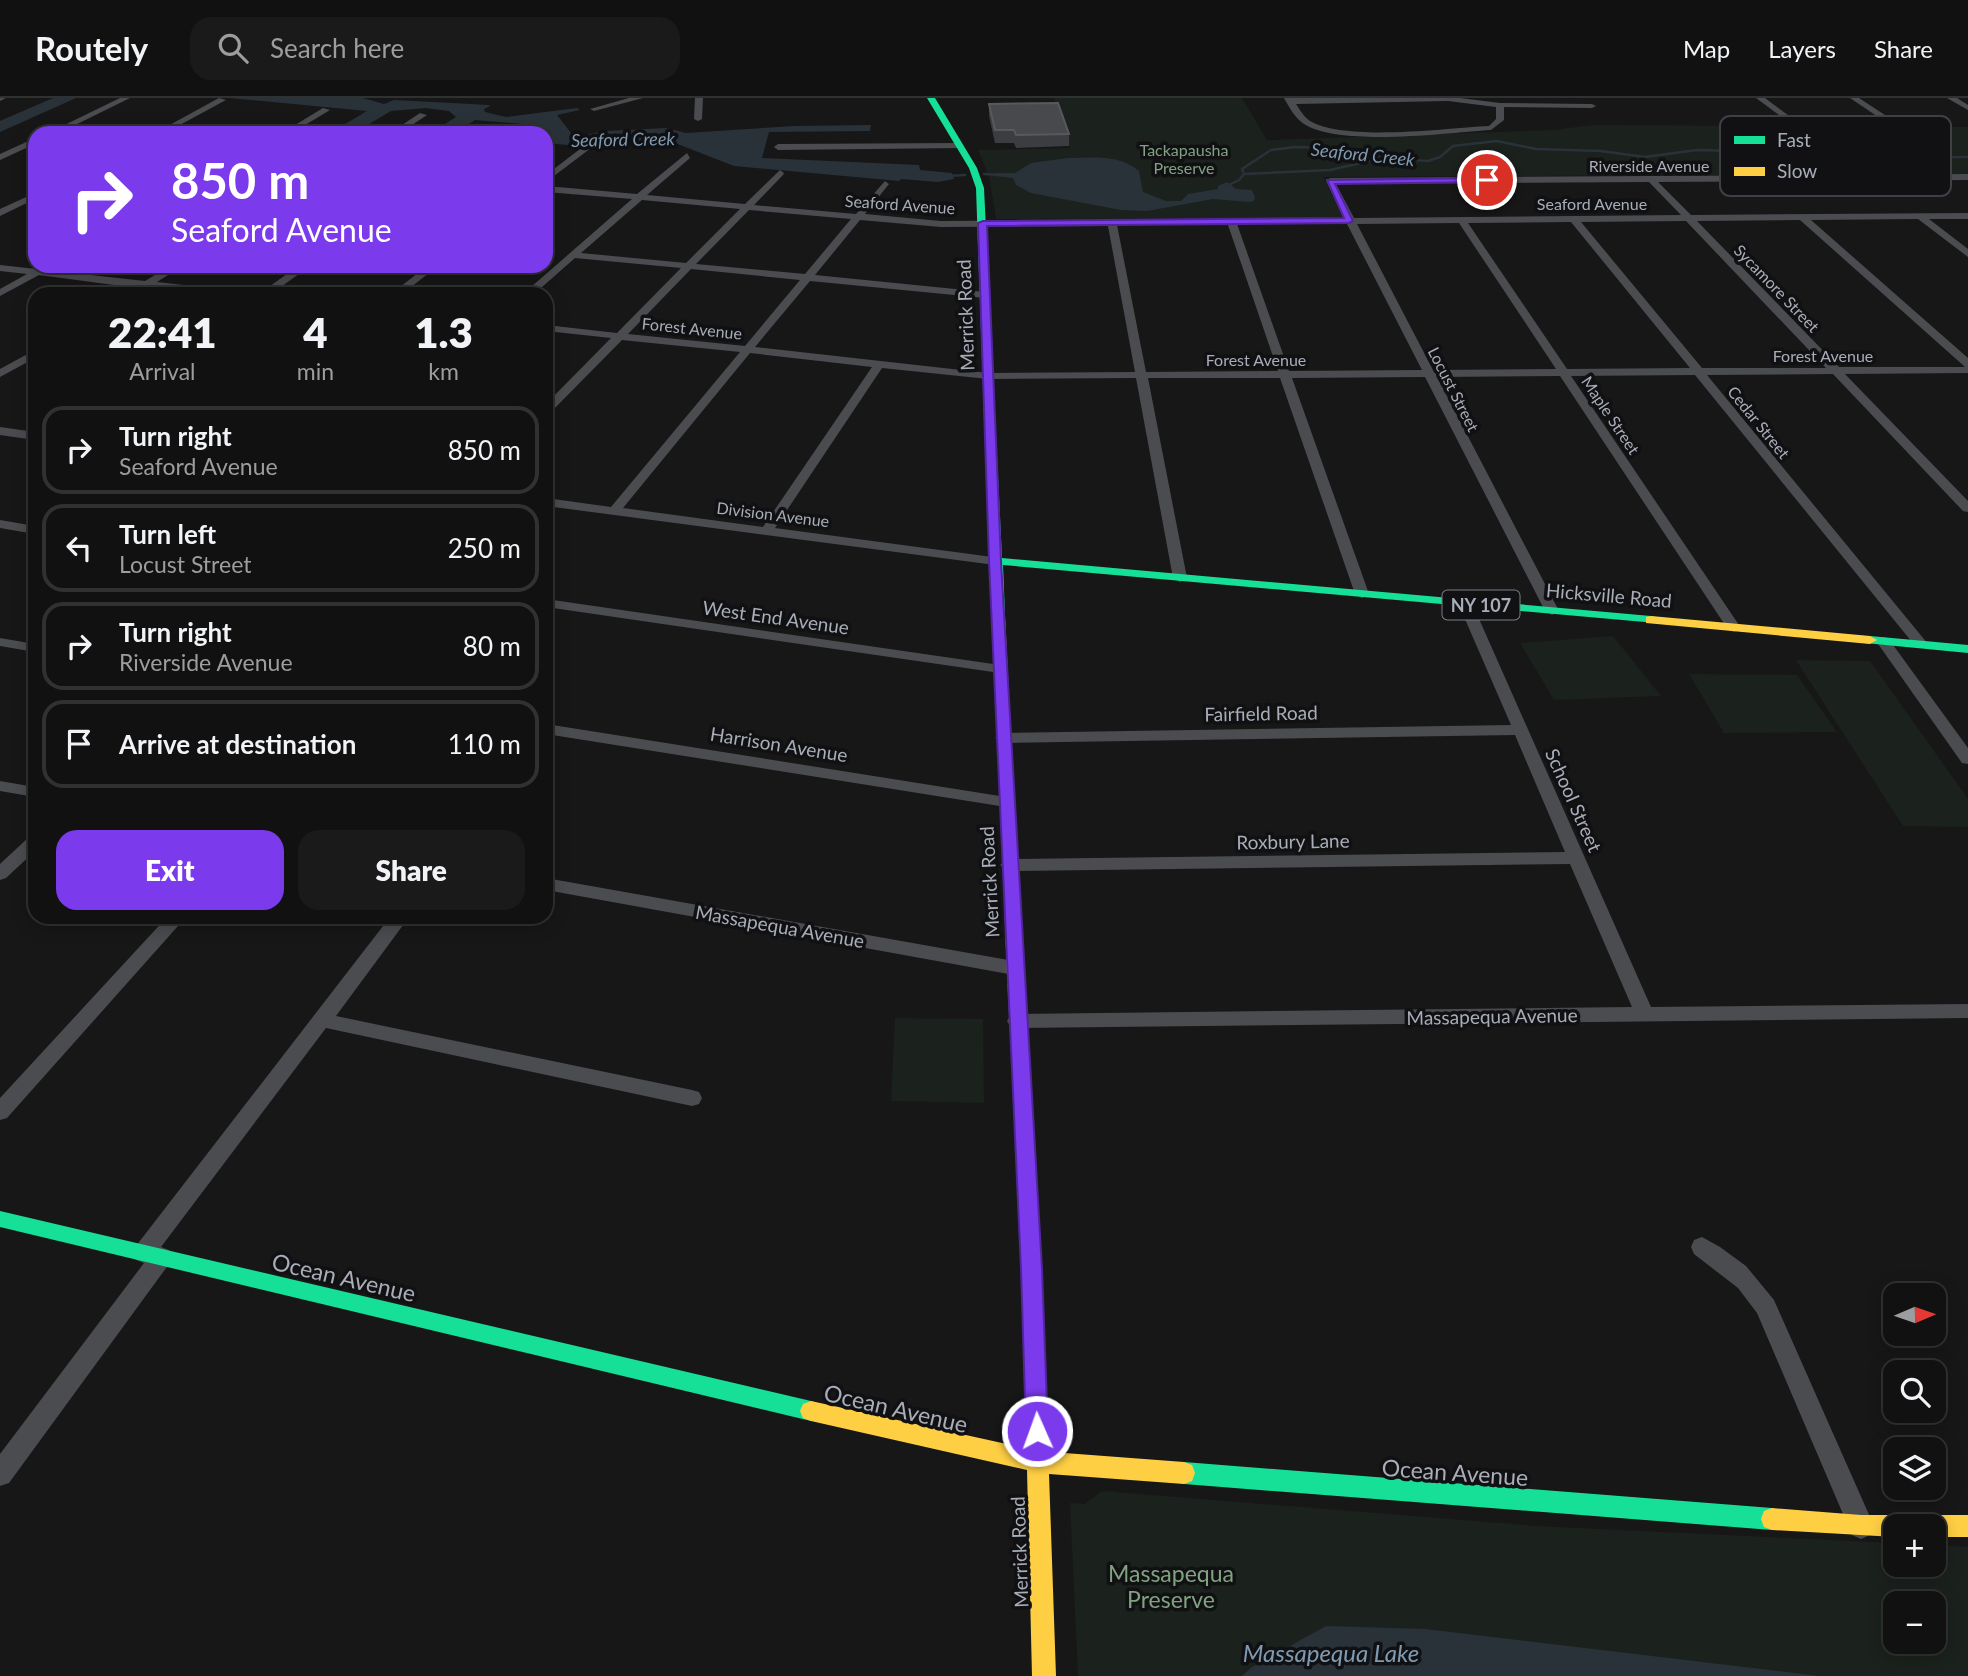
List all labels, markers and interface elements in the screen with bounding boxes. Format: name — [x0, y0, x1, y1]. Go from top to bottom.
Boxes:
search box — [190, 17, 680, 80]
text: Routely — [35, 28, 148, 68]
icon: search — [214, 29, 252, 67]
text: Search here — [270, 32, 404, 64]
text: Map — [1683, 34, 1730, 63]
text: Layers — [1768, 34, 1836, 63]
text: Share — [1874, 34, 1933, 63]
legend — [1720, 116, 1951, 196]
water label: Seaford Creek — [571, 127, 676, 151]
text: Fast — [1777, 128, 1811, 151]
water label: Seaford Creek — [1310, 138, 1416, 170]
park label: Tackapausha Preserve — [1140, 140, 1228, 177]
pin — [1457, 150, 1517, 210]
text: 850 m — [171, 151, 309, 209]
icon: right — [56, 154, 147, 245]
street label: Riverside Avenue — [1589, 156, 1709, 175]
text: Slow — [1777, 159, 1817, 182]
icon: arrive — [1468, 161, 1506, 199]
street label: Seaford Avenue — [844, 191, 956, 217]
street label: Seaford Avenue — [1537, 194, 1647, 213]
text: Seaford Avenue — [171, 210, 392, 249]
street label: Sycamore Street — [1730, 240, 1824, 336]
street label: Merrick Road — [952, 259, 978, 371]
text: 22:41 — [108, 307, 217, 357]
text: 4 — [303, 307, 328, 357]
text: 1.3 — [414, 307, 473, 357]
street label: Forest Avenue — [641, 313, 743, 343]
street label: Locust Street — [1425, 344, 1484, 435]
street label: Forest Avenue — [1773, 346, 1873, 365]
street label: Forest Avenue — [1206, 350, 1306, 369]
text: Arrival — [129, 357, 196, 385]
text: min — [297, 357, 334, 385]
text: km — [428, 357, 459, 385]
street label: Maple Street — [1578, 372, 1644, 458]
street label: Cedar Street — [1724, 382, 1794, 462]
text: Turn right — [119, 420, 232, 452]
icon: right — [60, 431, 98, 469]
text: 850 m — [448, 434, 521, 466]
text: Seaford Avenue — [119, 452, 278, 480]
street label: Division Avenue — [716, 498, 830, 530]
text: Turn left — [119, 518, 216, 550]
icon: left — [60, 529, 98, 567]
text: 250 m — [448, 532, 521, 564]
text: Locust Street — [119, 550, 251, 578]
street label: Hicksville Road — [1545, 578, 1673, 612]
road number: NY 107 — [1442, 590, 1520, 620]
street label: West End Avenue — [701, 595, 851, 639]
text: Turn right — [119, 616, 232, 648]
icon: right — [60, 627, 98, 665]
text: 80 m — [463, 630, 521, 662]
text: Riverside Avenue — [119, 648, 293, 676]
street label: Fairfield Road — [1204, 701, 1318, 725]
street label: Harrison Avenue — [709, 722, 849, 766]
icon: arrive — [60, 725, 98, 763]
text: Arrive at destination — [119, 728, 356, 760]
text: 110 m — [448, 728, 521, 760]
street label: School Street — [1541, 745, 1607, 855]
street label: Merrick Road — [975, 826, 1003, 938]
street label: Roxbury Lane — [1236, 829, 1350, 853]
button: Exit — [56, 830, 284, 910]
button: Share — [298, 830, 525, 910]
street label: Massapequa Avenue — [694, 900, 866, 952]
street label: Massapequa Avenue — [1406, 1003, 1578, 1029]
street label: Ocean Avenue — [269, 1247, 419, 1307]
north arrow — [1883, 1283, 1946, 1346]
map controls — [1883, 1283, 1946, 1654]
button: search — [1883, 1360, 1946, 1423]
street label: Ocean Avenue — [821, 1378, 971, 1438]
position arrow — [1000, 1394, 1074, 1468]
button: layers — [1883, 1437, 1946, 1500]
street label: Ocean Avenue — [1381, 1453, 1529, 1491]
street label: Merrick Road — [1006, 1496, 1032, 1608]
button: + — [1883, 1514, 1946, 1577]
park label: Massapequa Preserve — [1108, 1559, 1234, 1613]
button: − — [1883, 1591, 1946, 1654]
water label: Massapequa Lake — [1243, 1638, 1419, 1667]

